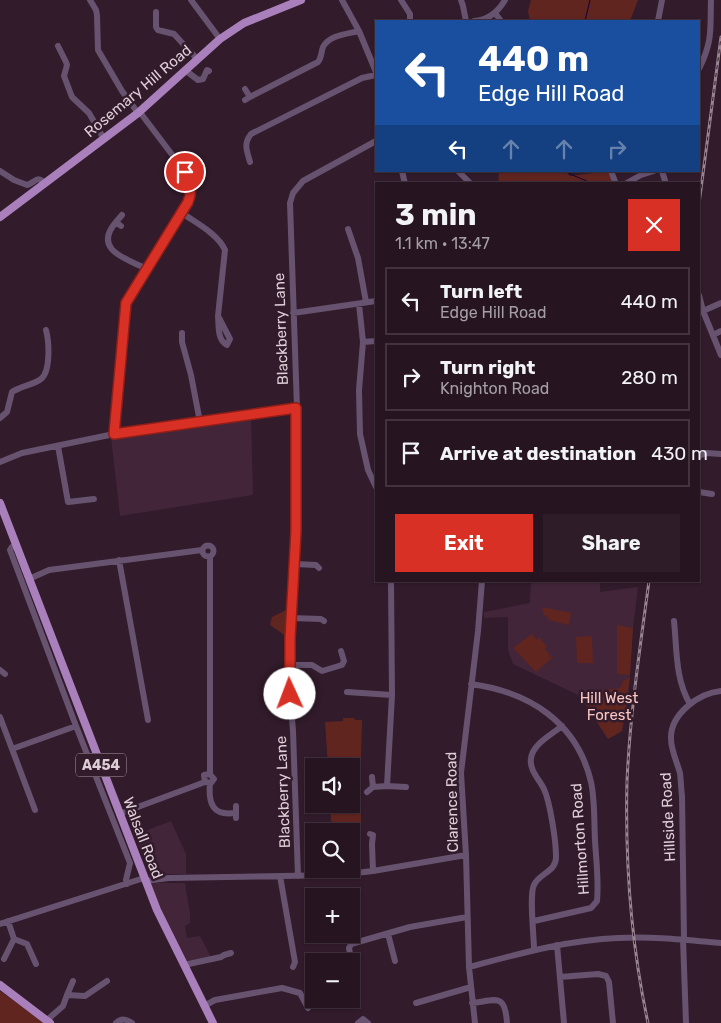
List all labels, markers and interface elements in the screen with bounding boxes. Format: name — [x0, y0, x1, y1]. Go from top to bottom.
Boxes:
text: 440 m — [478, 38, 589, 80]
icon: left — [395, 40, 460, 105]
street label: Rosemary Hill Road — [81, 41, 195, 141]
text: Edge Hill Road — [478, 80, 624, 107]
icon: left — [444, 135, 472, 163]
icon: ahead — [497, 135, 525, 163]
icon: ahead — [550, 135, 578, 163]
icon: right — [603, 135, 631, 163]
pin — [164, 151, 206, 193]
icon: arrive — [171, 158, 199, 186]
text: 3 min — [395, 197, 477, 233]
button: close — [628, 199, 680, 251]
text: 1.1 km · 13:47 — [395, 234, 490, 253]
street label: Blackberry Lane — [270, 272, 292, 386]
text: Turn left — [440, 280, 522, 303]
icon: left — [397, 287, 425, 315]
text: 440 m — [621, 290, 678, 313]
text: Edge Hill Road — [440, 303, 546, 322]
text: Turn right — [440, 356, 535, 379]
icon: right — [397, 363, 425, 391]
text: 280 m — [621, 366, 678, 389]
text: Knighton Road — [440, 379, 549, 398]
icon: arrive — [397, 439, 425, 467]
text: Arrive at destination — [440, 442, 636, 465]
text: 430 m — [651, 442, 708, 465]
button: Exit — [395, 514, 533, 572]
button: Share — [543, 514, 680, 572]
position arrow — [263, 667, 315, 719]
park label: Hill West Forest — [580, 689, 638, 724]
street label: Blackberry Lane — [272, 735, 294, 849]
street label: Clarence Road — [442, 751, 462, 853]
road number: A454 — [76, 754, 126, 776]
map controls — [305, 758, 360, 1008]
button: sound — [305, 758, 360, 813]
street label: Hillside Road — [657, 772, 679, 862]
street label: Hillmorton Road — [567, 782, 593, 896]
street label: Walsall Road — [119, 795, 167, 881]
button: search — [305, 823, 360, 878]
button: + — [305, 888, 360, 943]
button: − — [305, 953, 360, 1008]

